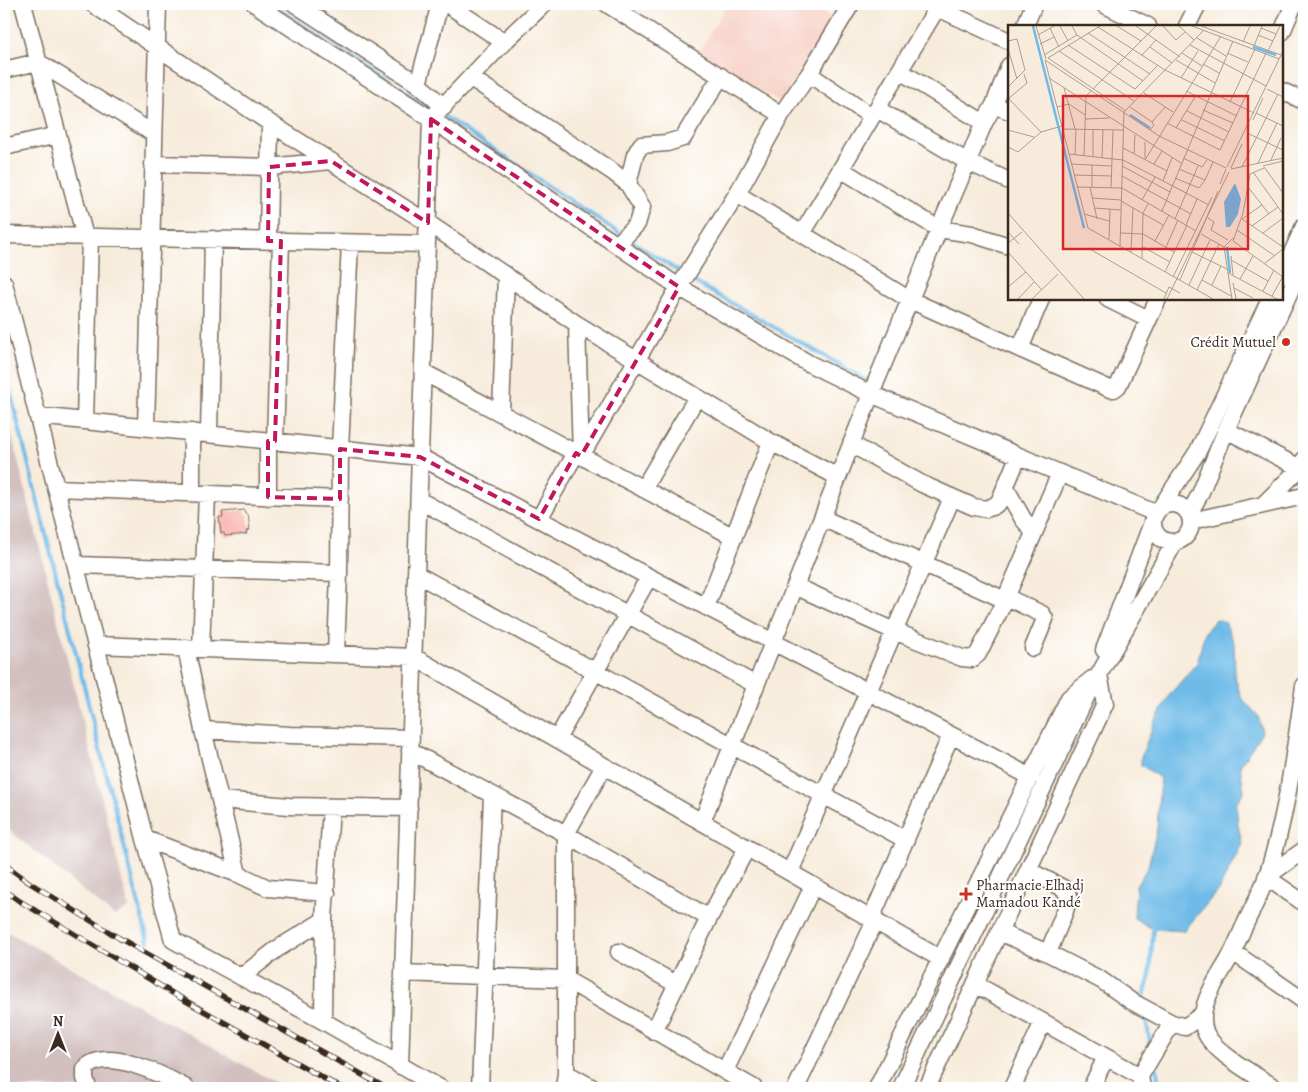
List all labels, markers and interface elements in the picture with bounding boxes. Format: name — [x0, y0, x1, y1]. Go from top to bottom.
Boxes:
inset map — [1008, 25, 1283, 300]
place label: Crédit Mutuel — [1190, 332, 1276, 352]
marker: Crédit Mutuel — [1280, 336, 1292, 348]
place label: Pharmacie Elhadj Mamadou Kandé — [976, 875, 1084, 912]
marker: Pharmacie Elhadj Mamadou Kandé — [960, 888, 972, 900]
north arrow — [32, 1010, 82, 1060]
text: N — [53, 1012, 63, 1031]

